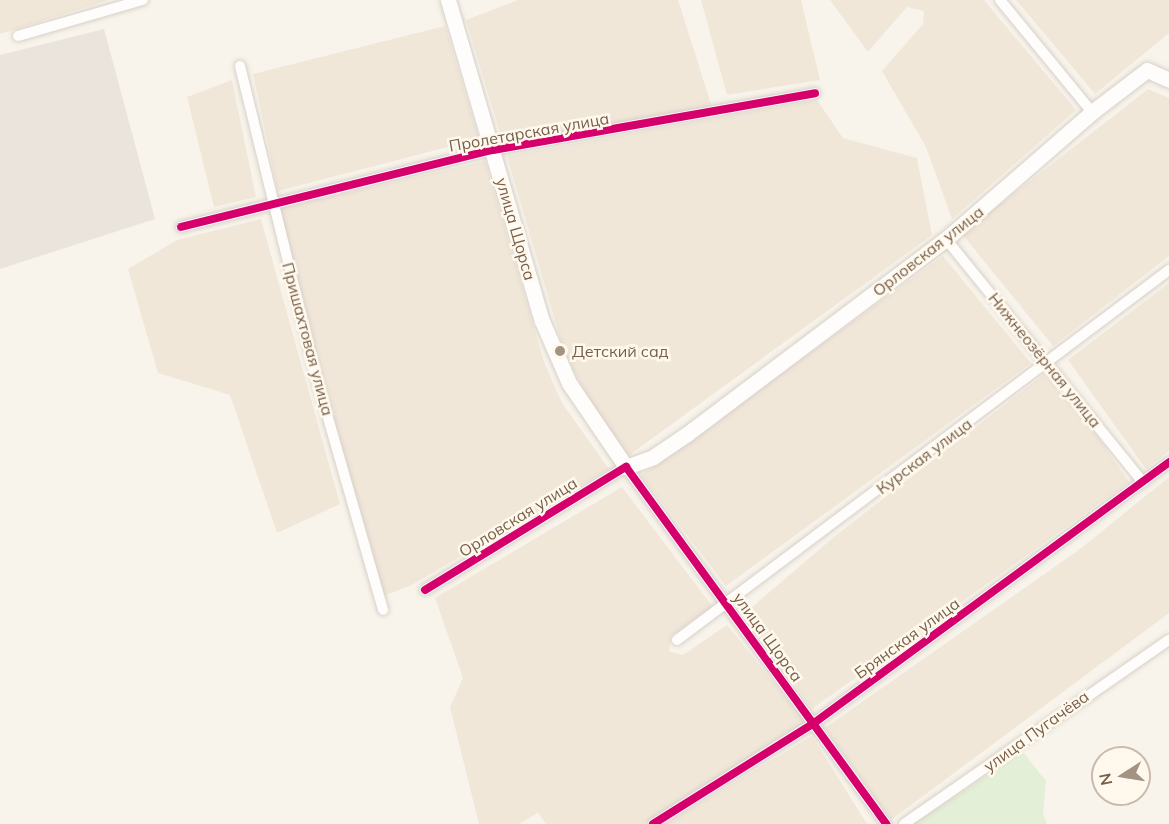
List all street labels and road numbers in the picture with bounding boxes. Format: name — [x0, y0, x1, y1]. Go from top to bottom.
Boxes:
street label: Пролетарская улица — [447, 108, 611, 156]
street label: улица Щорса — [492, 176, 540, 282]
street label: Орловская улица — [869, 202, 987, 300]
street label: Пришахтовая улица — [278, 260, 338, 418]
street label: Нижнеозёрная улица — [985, 289, 1105, 431]
street label: Курская улица — [872, 414, 976, 498]
street label: Орловская улица — [455, 473, 581, 561]
street label: улица Щорса — [729, 589, 807, 685]
street label: Брянская улица — [851, 594, 963, 682]
street label: улица Пугачёва — [980, 686, 1092, 776]

